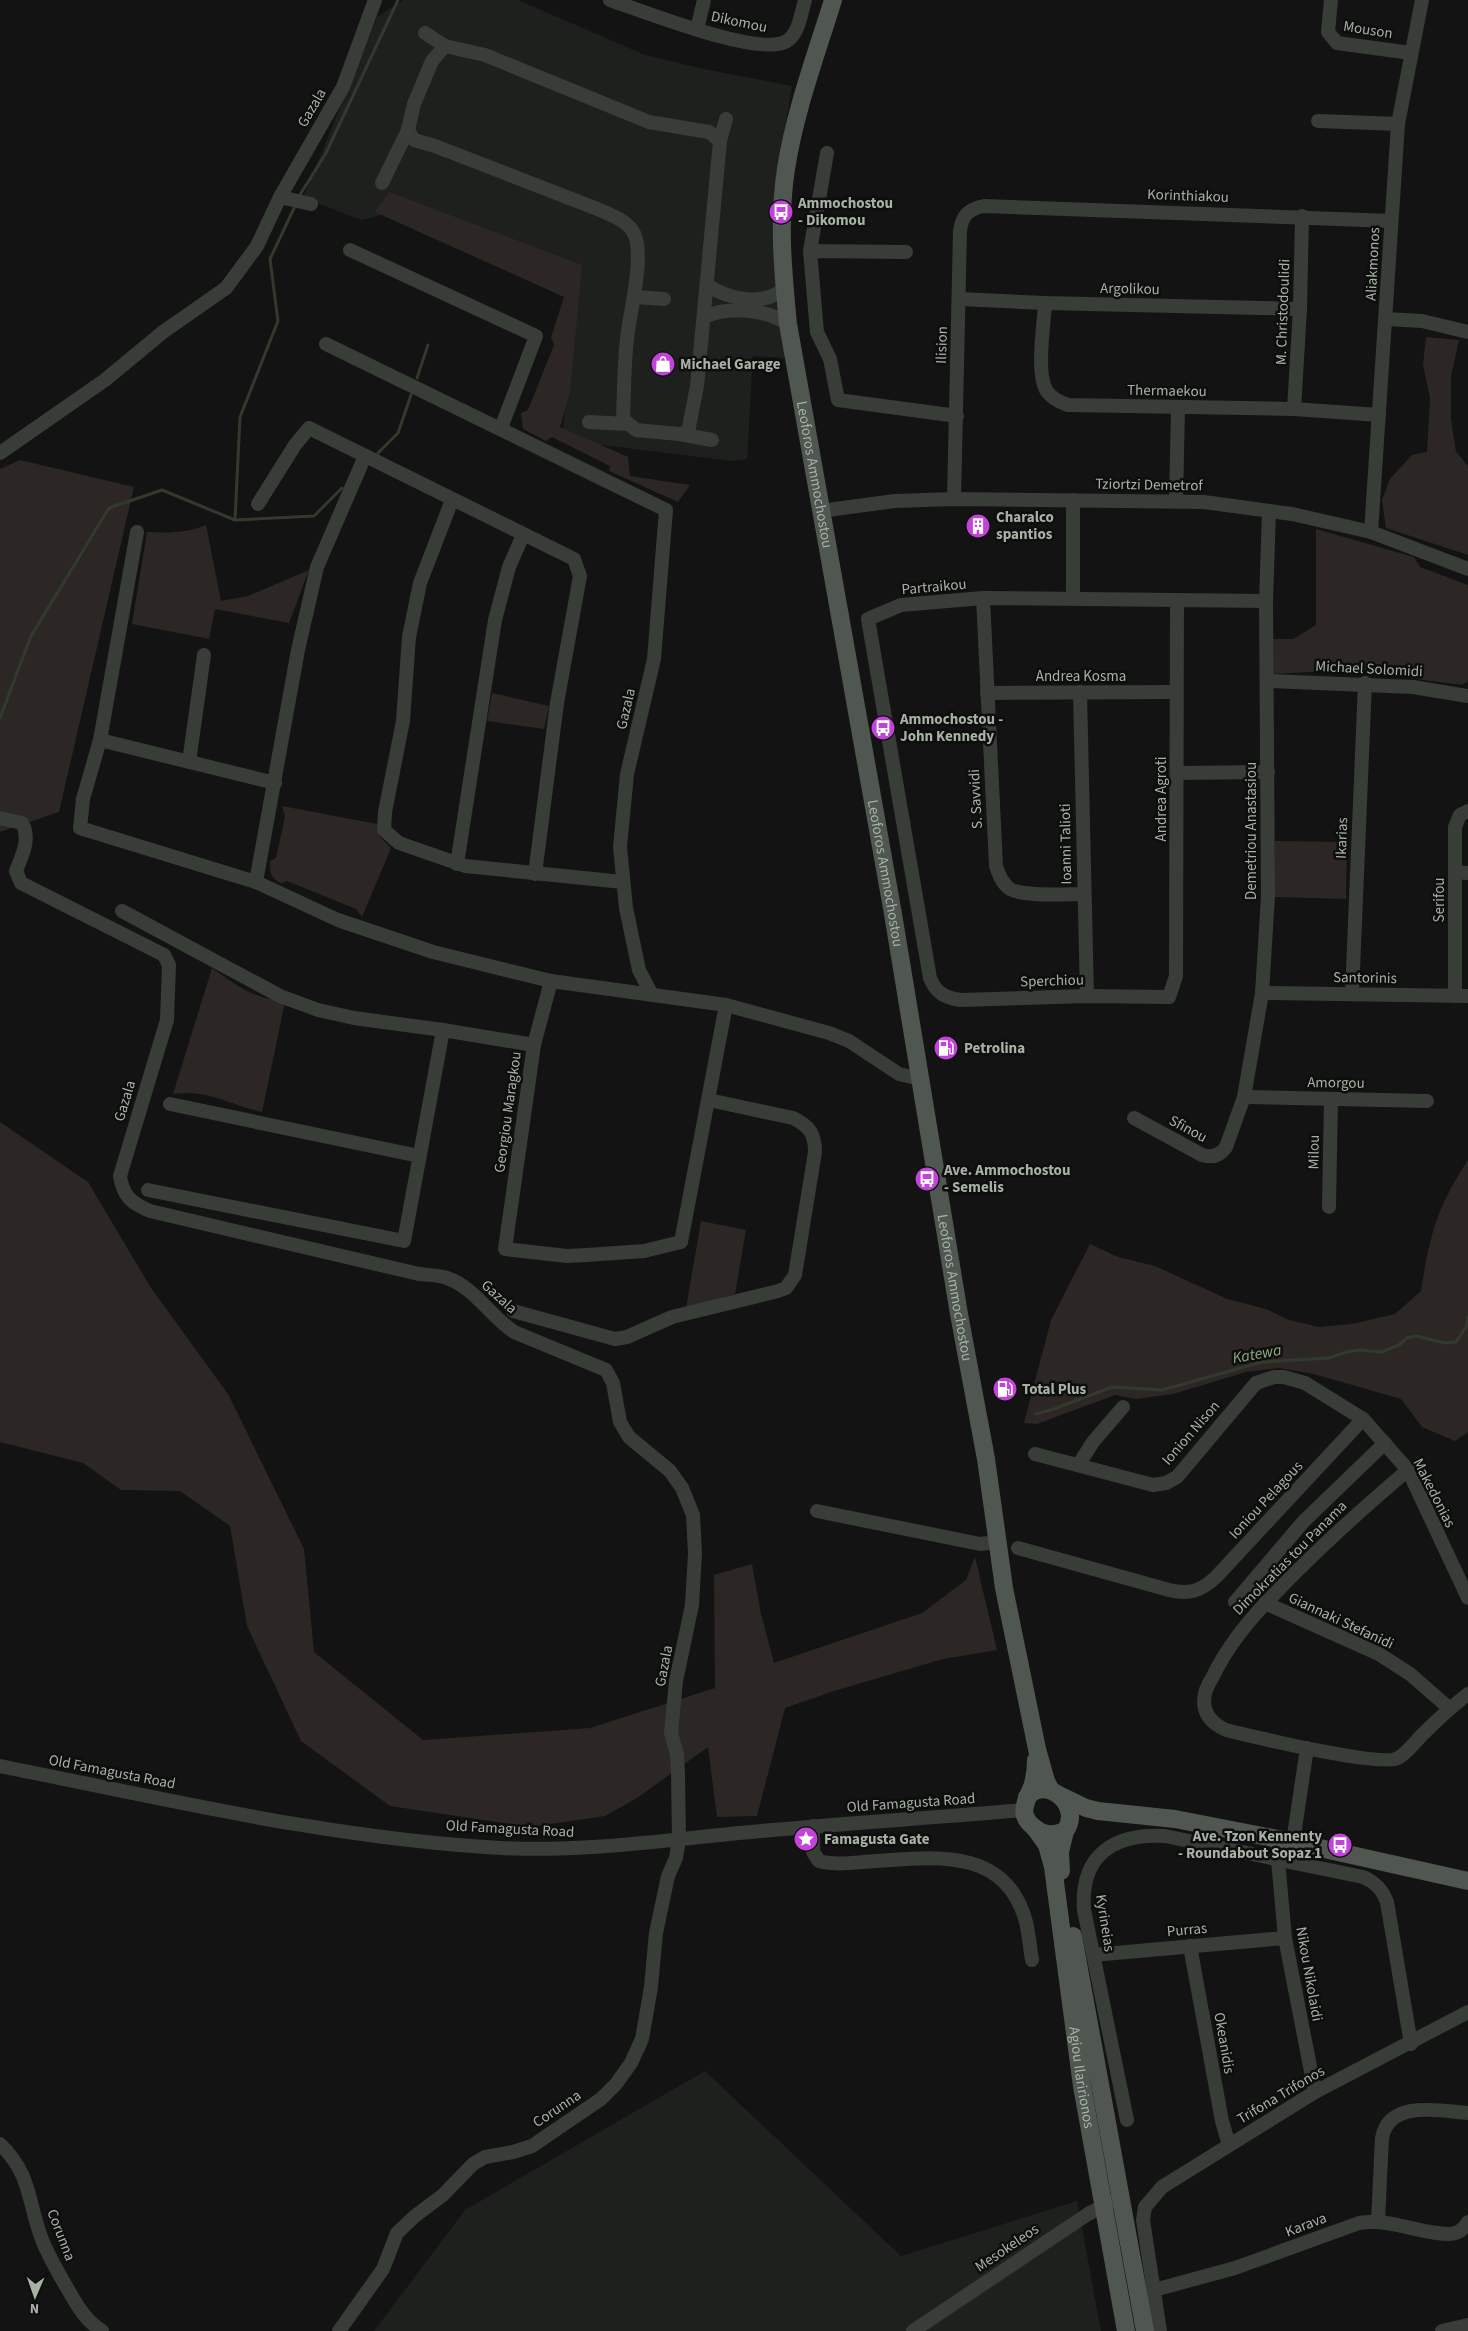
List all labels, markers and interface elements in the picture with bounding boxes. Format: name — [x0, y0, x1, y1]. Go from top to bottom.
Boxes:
street label: Dikomou — [709, 6, 769, 38]
street label: Mouson — [1342, 16, 1394, 44]
street label: Gazala — [292, 85, 332, 131]
street label: Korinthiakou — [1147, 184, 1229, 208]
place label: Ammochostou - Dikomou — [797, 193, 893, 231]
bus stop icon: Ammochostou - Dikomou — [768, 199, 794, 225]
street label: Aliakmonos — [1361, 227, 1385, 301]
street label: M. Christodoulidi — [1271, 258, 1295, 366]
street label: Argolikou — [1100, 278, 1160, 300]
street label: Ilision — [931, 326, 953, 364]
shop icon: Michael Garage — [650, 351, 676, 377]
place label: Michael Garage — [680, 354, 781, 375]
street label: Thermaekou — [1127, 380, 1207, 402]
street label: Leoforos Ammochostou — [791, 399, 838, 550]
street label: Tziortzi Demetrof — [1095, 474, 1204, 496]
place label: Charalco spantios — [996, 507, 1054, 545]
building icon: Charalco spantios — [965, 513, 991, 539]
street label: Partraikou — [901, 574, 967, 600]
street label: Michael Solomidi — [1315, 656, 1423, 682]
street label: Andrea Kosma — [1036, 666, 1126, 687]
street label: Gazala — [611, 686, 641, 732]
place label: Ammochostou - John Kennedy — [899, 709, 1003, 747]
bus stop icon: Ammochostou - John Kennedy — [870, 715, 896, 741]
street label: Andrea Agroti — [1151, 757, 1172, 841]
street label: Demetriou Anastasiou — [1241, 762, 1262, 900]
street label: S. Savvidi — [964, 768, 988, 830]
street label: Leoforos Ammochostou — [862, 798, 909, 948]
street label: Ioanni Talioti — [1055, 803, 1077, 885]
street label: Ikarias — [1331, 817, 1353, 859]
street label: Serifou — [1429, 878, 1450, 922]
street label: Santorinis — [1333, 967, 1397, 989]
street label: Sperchiou — [1020, 969, 1084, 993]
fuel station icon: Petrolina — [933, 1035, 959, 1061]
place label: Petrolina — [964, 1038, 1025, 1059]
street label: Georgiou Maragkou — [489, 1050, 527, 1174]
street label: Amorgou — [1307, 1072, 1365, 1094]
street label: Gazala — [109, 1078, 141, 1124]
street label: Sfinou — [1165, 1110, 1211, 1148]
street label: Milou — [1303, 1134, 1325, 1170]
place label: Ave. Ammochostou - Semelis — [943, 1160, 1070, 1198]
bus stop icon: Ave. Ammochostou - Semelis — [914, 1166, 940, 1192]
street label: Leoforos Ammochostou — [932, 1212, 978, 1363]
street label: Gazala — [476, 1275, 522, 1319]
water label: Katewa — [1231, 1339, 1284, 1369]
fuel station icon: Total Plus — [992, 1376, 1018, 1402]
place label: Total Plus — [1022, 1379, 1087, 1400]
street label: Ionion Nison — [1157, 1396, 1225, 1470]
street label: Makedonias — [1408, 1455, 1460, 1531]
street label: Ioniou Pelagous — [1224, 1456, 1308, 1544]
street label: Dimokratias tou Panama — [1228, 1496, 1352, 1620]
street label: Giannaki Stefanidi — [1285, 1587, 1397, 1655]
street label: Gazala — [650, 1643, 678, 1689]
street label: Old Famagusta Road — [47, 1749, 177, 1795]
street label: Old Famagusta Road — [846, 1788, 976, 1818]
street label: Old Famagusta Road — [445, 1815, 575, 1843]
place icon: Famagusta Gate — [793, 1826, 819, 1852]
place label: Ave. Tzon Kennenty - Roundabout Sopaz 1 — [1178, 1826, 1322, 1864]
place label: Famagusta Gate — [824, 1829, 930, 1850]
bus stop icon: Ave. Tzon Kennenty - Roundabout Sopaz 1 — [1327, 1832, 1353, 1858]
street label: Kyrineias — [1090, 1893, 1120, 1953]
street label: Purras — [1166, 1918, 1208, 1942]
street label: Nikou Nikolaidi — [1290, 1925, 1328, 2023]
street label: Okeanidis — [1208, 2011, 1240, 2075]
street label: Agiou Ilaririonos — [1064, 2025, 1100, 2130]
street label: Trifona Trifonos — [1233, 2061, 1329, 2129]
street label: Corunna — [529, 2085, 585, 2133]
street label: Corunna — [42, 2206, 80, 2264]
street label: Karava — [1282, 2208, 1330, 2242]
street label: Mesokeleos — [971, 2219, 1043, 2277]
north arrow — [10, 2271, 60, 2321]
text: N — [30, 2298, 40, 2318]

